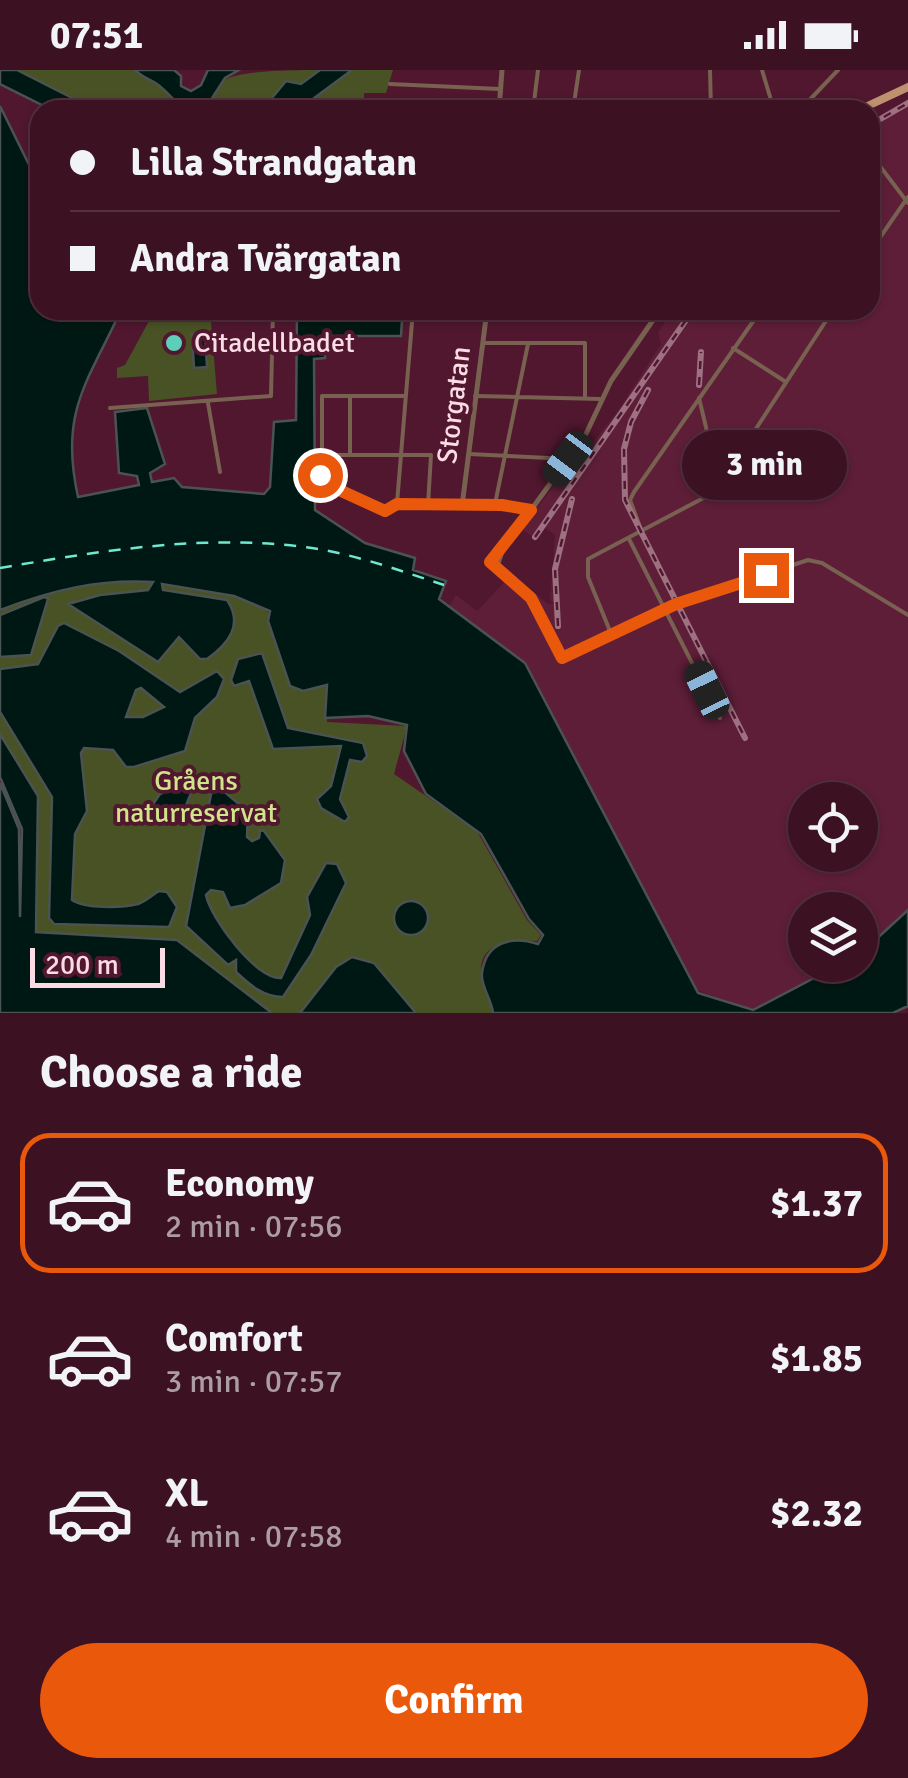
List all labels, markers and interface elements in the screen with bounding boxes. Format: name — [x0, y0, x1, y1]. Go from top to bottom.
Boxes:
text: 07:51 — [50, 12, 143, 59]
text: Lilla Strandgatan — [130, 139, 417, 186]
text: Andra Tvärgatan — [130, 235, 402, 282]
place label: Citadellbadet — [194, 326, 355, 360]
marker: Citadellbadet — [163, 332, 185, 354]
street label: Storgatan — [430, 345, 478, 465]
car — [538, 426, 598, 492]
callout: 3 min — [684, 430, 848, 500]
text: 3 min — [726, 445, 803, 484]
route start — [298, 453, 343, 498]
route end — [744, 553, 789, 598]
car — [680, 656, 734, 724]
park label: Gråens naturreservat — [115, 764, 277, 830]
map controls — [788, 782, 878, 982]
button: locate — [788, 782, 878, 872]
button: layers — [788, 892, 878, 982]
scale bar — [30, 943, 165, 988]
text: 200 m — [45, 948, 119, 982]
text: Choose a ride — [40, 1045, 303, 1100]
icon: car — [45, 1158, 135, 1248]
text: Economy — [165, 1160, 314, 1207]
text: $1.37 — [770, 1180, 863, 1227]
text: 2 min · 07:56 — [165, 1207, 343, 1246]
icon: car — [45, 1313, 135, 1403]
text: Comfort — [165, 1315, 303, 1362]
text: $1.85 — [770, 1335, 863, 1382]
text: 3 min · 07:57 — [165, 1362, 343, 1401]
icon: car — [45, 1468, 135, 1558]
text: XL — [165, 1470, 208, 1517]
text: $2.32 — [770, 1490, 863, 1537]
text: 4 min · 07:58 — [165, 1517, 343, 1556]
button: Confirm — [40, 1643, 868, 1758]

